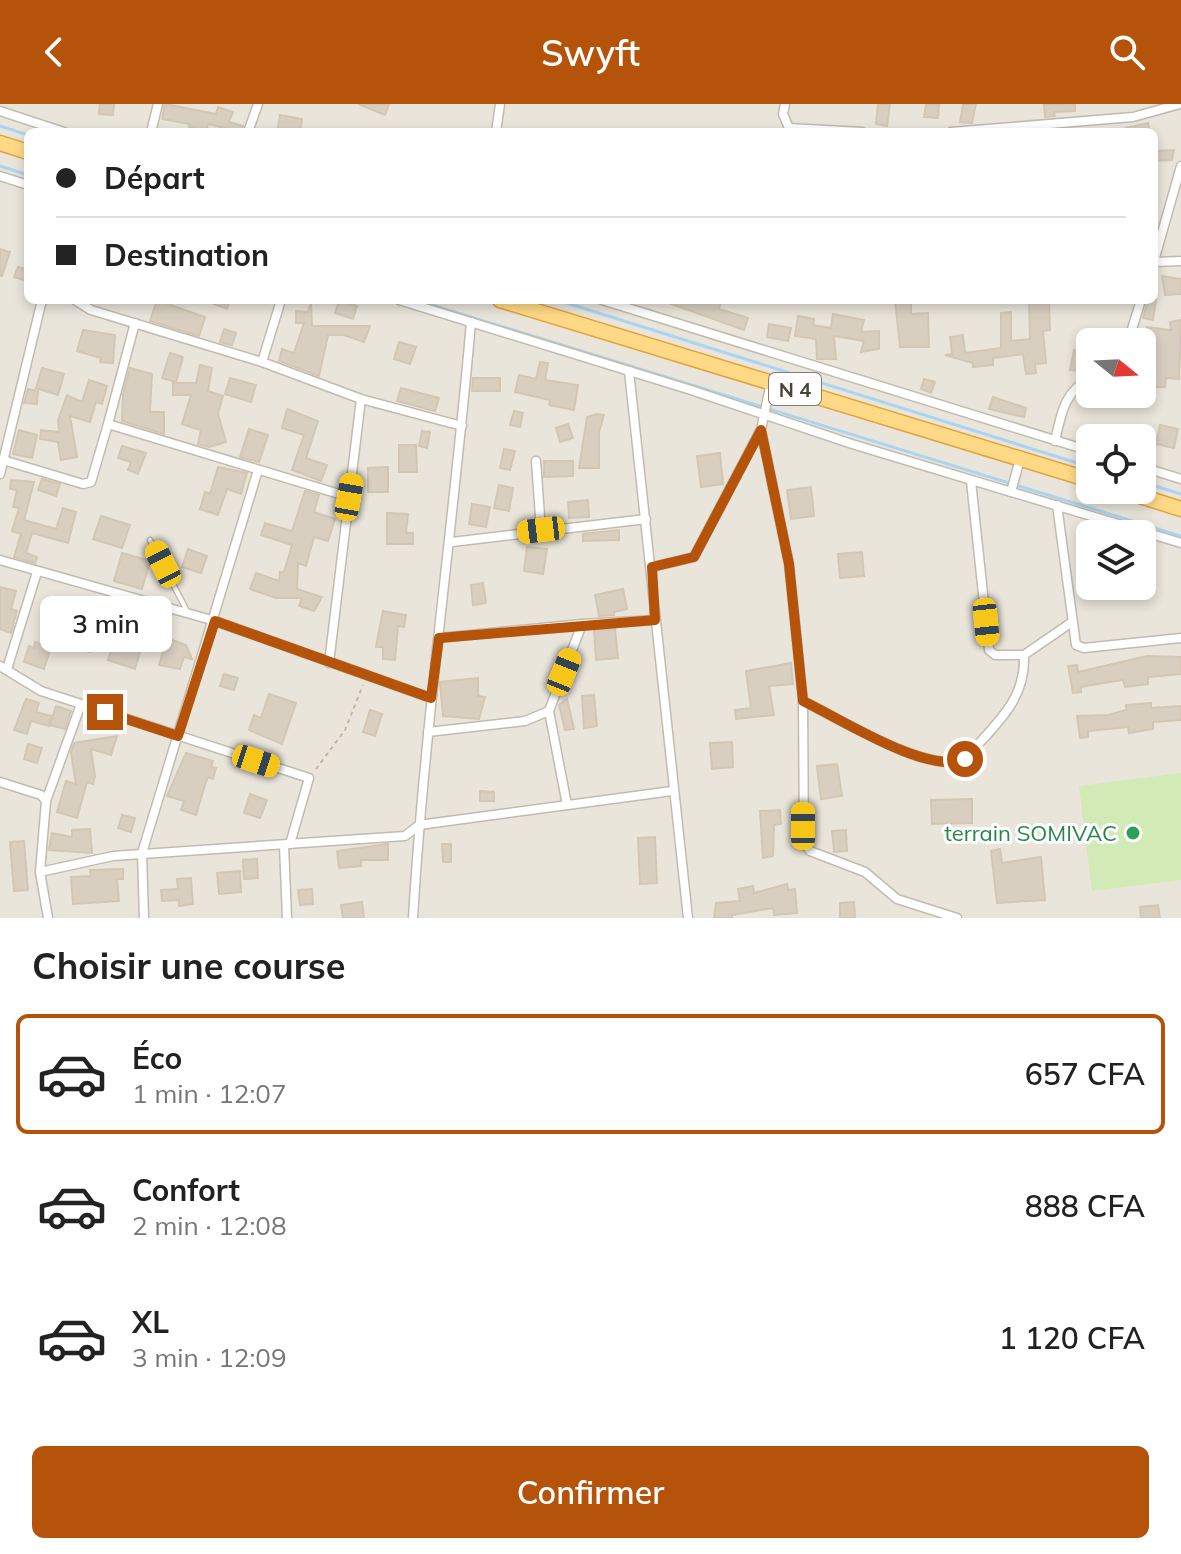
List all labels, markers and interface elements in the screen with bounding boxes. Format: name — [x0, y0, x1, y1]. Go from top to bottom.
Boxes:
icon: back — [32, 30, 76, 74]
text: Swyft — [541, 30, 640, 75]
icon: search — [1105, 30, 1149, 74]
text: Départ — [104, 159, 205, 197]
text: Destination — [104, 236, 269, 274]
north arrow — [1076, 328, 1156, 408]
map controls — [1076, 328, 1156, 600]
road number: N 4 — [769, 373, 821, 405]
button: locate — [1076, 424, 1156, 504]
car — [333, 471, 365, 523]
car — [516, 515, 566, 545]
button: layers — [1076, 520, 1156, 600]
car — [141, 537, 185, 591]
callout: 3 min — [39, 596, 171, 652]
car — [972, 597, 1000, 647]
text: 3 min — [72, 607, 140, 640]
car — [544, 645, 584, 699]
route end — [87, 694, 123, 730]
route start — [947, 741, 983, 777]
car — [229, 742, 283, 780]
car — [791, 802, 815, 850]
place label: terrain SOMIVAC — [944, 819, 1117, 847]
marker: terrain SOMIVAC — [1124, 824, 1142, 842]
text: Choisir une course — [32, 943, 346, 988]
icon: car — [36, 1038, 108, 1110]
text: Éco — [132, 1039, 182, 1077]
text: 657 CFA — [1025, 1055, 1145, 1093]
text: 1 min · 12:07 — [132, 1077, 287, 1110]
icon: car — [36, 1170, 108, 1242]
text: Confort — [132, 1171, 240, 1209]
text: 888 CFA — [1025, 1187, 1145, 1225]
text: 2 min · 12:08 — [132, 1209, 287, 1242]
icon: car — [36, 1302, 108, 1374]
text: XL — [132, 1303, 169, 1341]
text: 1 120 CFA — [999, 1319, 1145, 1357]
text: 3 min · 12:09 — [132, 1341, 287, 1374]
button: Confirmer — [32, 1446, 1149, 1538]

